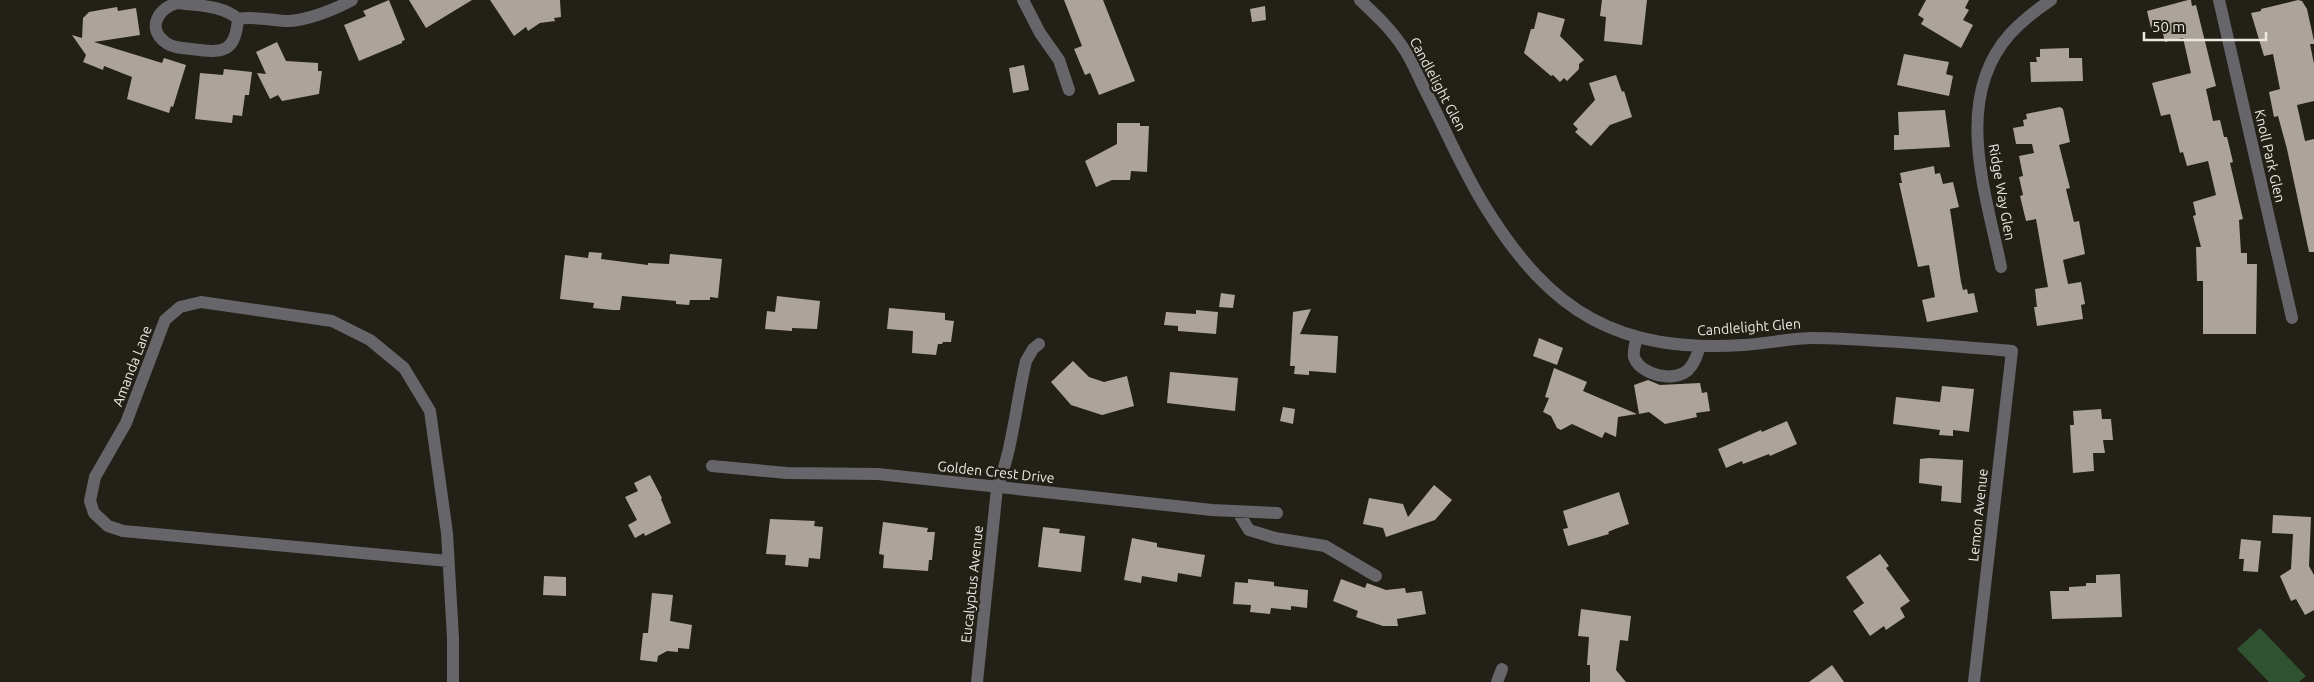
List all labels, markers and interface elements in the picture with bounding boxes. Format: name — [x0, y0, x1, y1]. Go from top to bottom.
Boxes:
scale bar — [2144, 10, 2266, 42]
text: 50 m — [2152, 18, 2185, 35]
street label: Candlelight Glen — [1407, 34, 1469, 134]
street label: Knoll Park Glen — [2252, 108, 2288, 204]
street label: Ridge Way Glen — [1986, 142, 2018, 242]
street label: Candlelight Glen — [1697, 315, 1801, 339]
street label: Amanda Lane — [109, 323, 155, 409]
street label: Golden Crest Drive — [937, 458, 1055, 486]
street label: Lemon Avenue — [1965, 468, 1991, 562]
street label: Eucalyptus Avenue — [958, 525, 986, 643]

